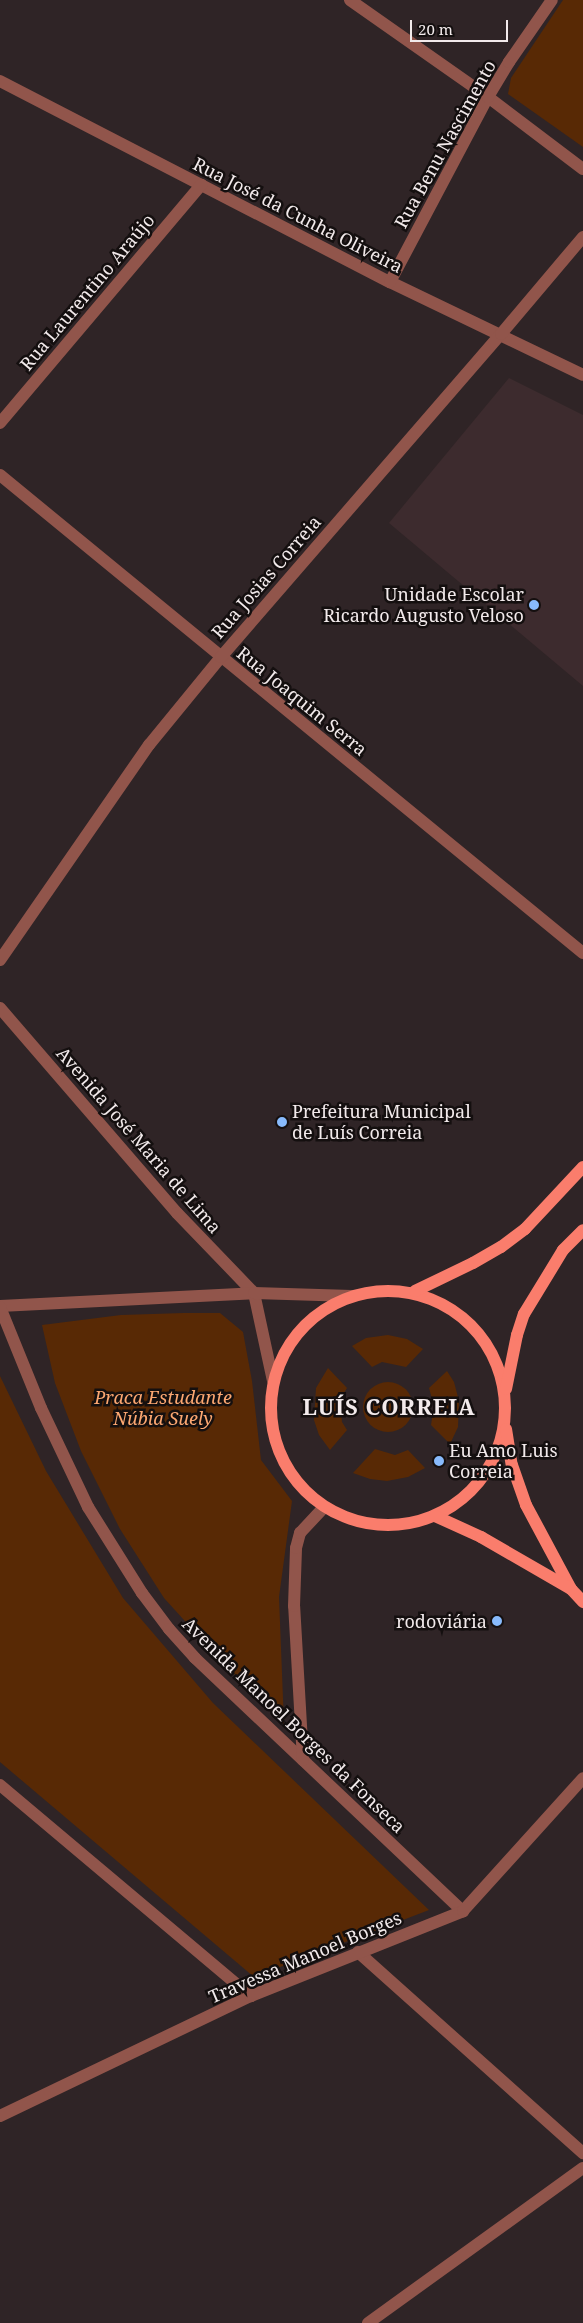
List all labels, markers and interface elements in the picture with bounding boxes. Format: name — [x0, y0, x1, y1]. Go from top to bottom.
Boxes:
scale bar — [413, 10, 510, 42]
text: 20 m — [418, 19, 453, 39]
street label: Rua Benu Nascimento — [390, 56, 500, 232]
street label: Rua José da Cunha Oliveira — [190, 153, 406, 277]
street label: Rua Laurentino Araújo — [15, 209, 159, 375]
street label: Rua Josias Correia — [207, 511, 325, 643]
place label: Unidade Escolar Ricardo Augusto Veloso — [323, 584, 524, 626]
marker: Unidade Escolar Ricardo Augusto Veloso — [528, 599, 540, 611]
street label: Rua Joaquim Serra — [233, 642, 371, 760]
street label: Avenida José Maria de Lima — [52, 1042, 226, 1238]
place label: Prefeitura Municipal de Luís Correia — [292, 1101, 471, 1144]
marker: Prefeitura Municipal de Luís Correia — [276, 1116, 288, 1128]
park label: Praca Estudante Núbia Suely — [94, 1387, 232, 1430]
district label: LUÍS CORREIA — [301, 1394, 477, 1420]
place label: Eu Amo Luis Correia — [449, 1440, 558, 1482]
marker: Eu Amo Luis Correia — [433, 1455, 445, 1467]
place label: rodoviária — [396, 1610, 487, 1632]
street label: Avenida Manoel Borges da Fonseca — [178, 1613, 410, 1837]
marker: rodoviária — [491, 1615, 503, 1627]
street label: Travessa Manoel Borges — [205, 1907, 405, 2007]

